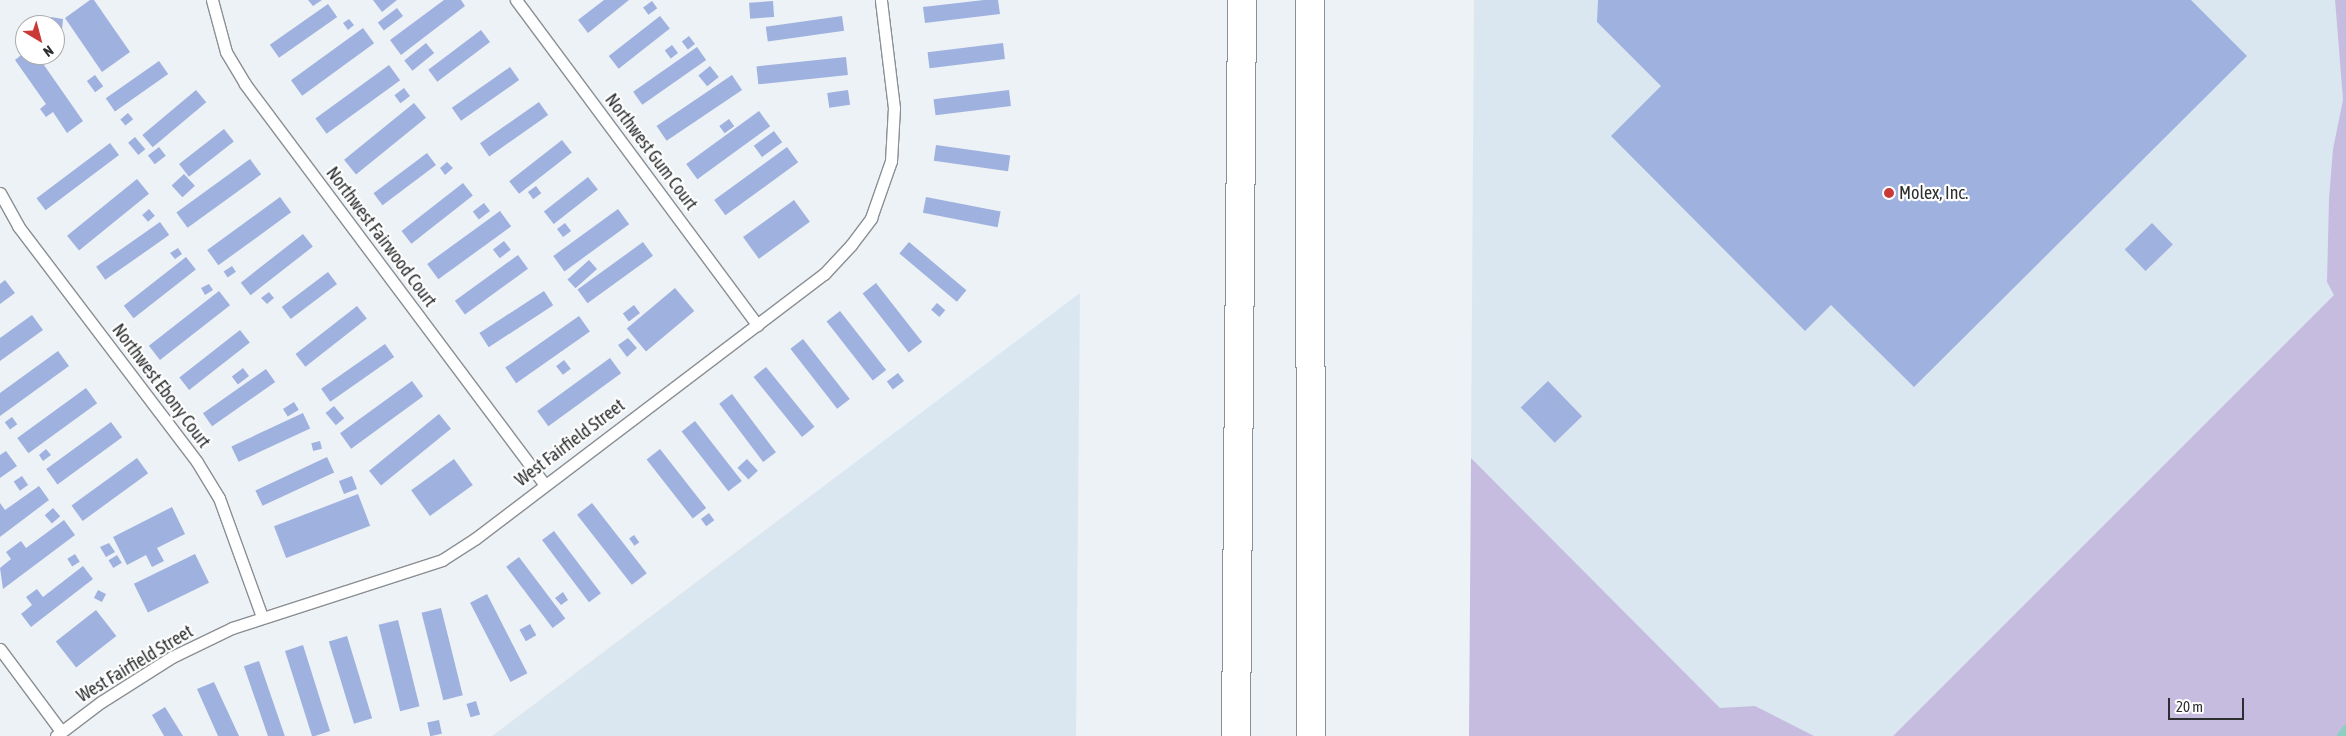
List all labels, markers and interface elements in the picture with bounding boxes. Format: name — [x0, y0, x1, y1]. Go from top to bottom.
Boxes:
north arrow — [15, 15, 65, 65]
text: N — [40, 42, 57, 60]
street label: Northwest Gum Court — [600, 90, 702, 214]
street label: Northwest Fairwood Court — [321, 163, 441, 311]
place label: Molex, Inc. — [1899, 182, 1968, 204]
marker: Molex, Inc. — [1883, 187, 1895, 199]
street label: Northwest Ebony Court — [107, 320, 215, 452]
street label: West Fairfield Street — [511, 395, 629, 491]
street label: West Fairfield Street — [73, 621, 197, 707]
scale bar — [2171, 688, 2247, 720]
text: 20 m — [2176, 698, 2203, 715]

